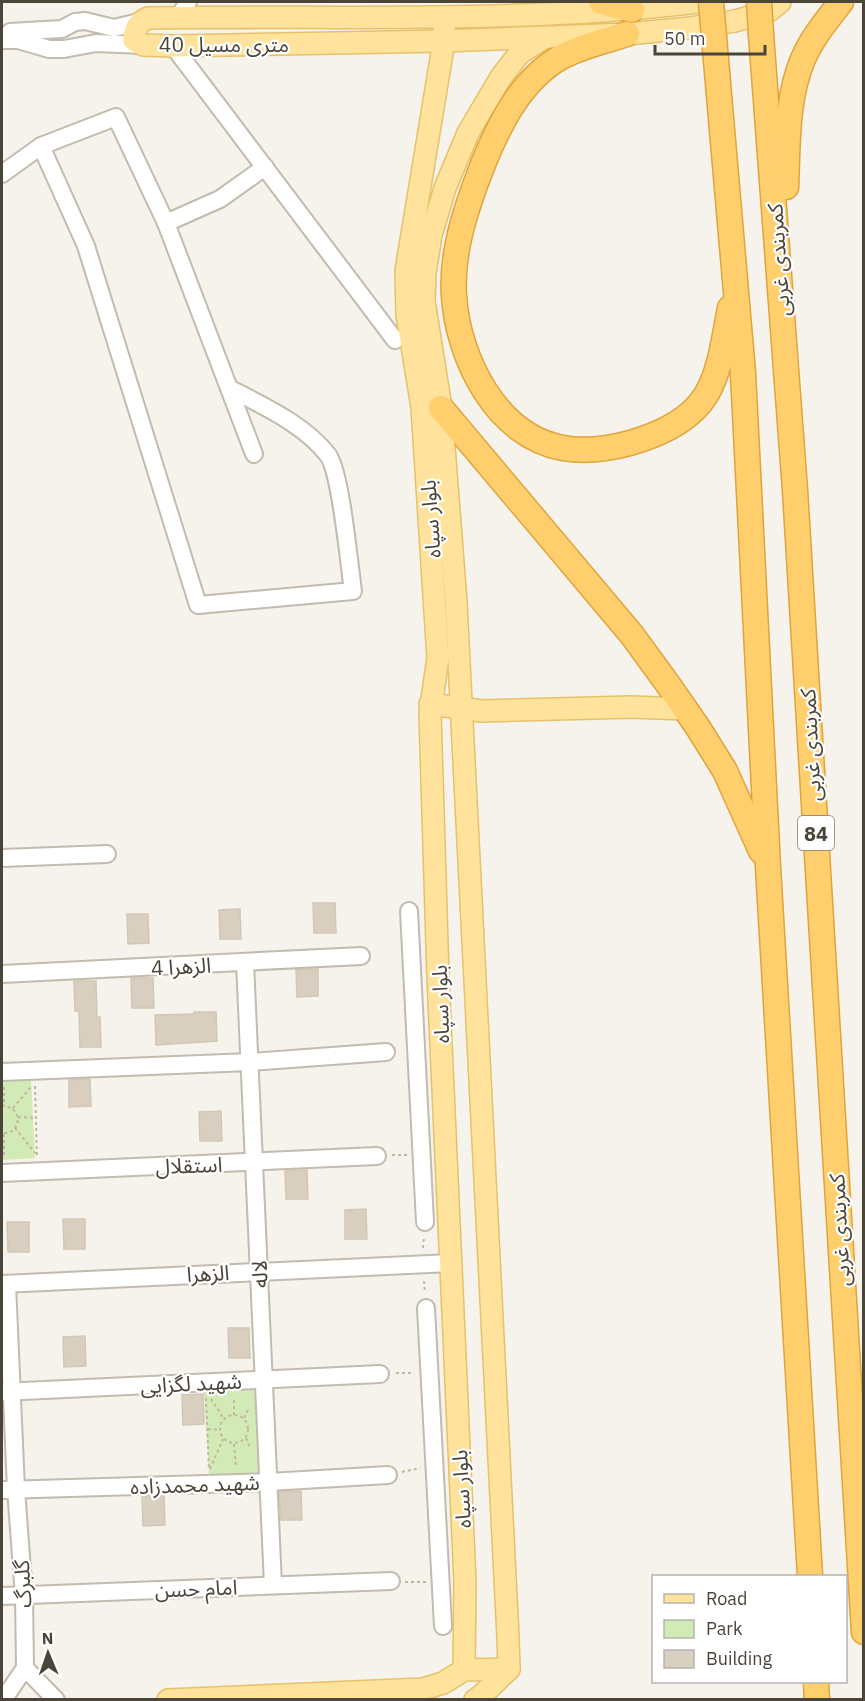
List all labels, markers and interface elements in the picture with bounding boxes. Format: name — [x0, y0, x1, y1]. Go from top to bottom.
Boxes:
scale bar — [655, 18, 764, 56]
text: 50 m — [664, 27, 706, 50]
street label: 40 متری مسیل — [159, 30, 289, 58]
street label: کمربندی غربی — [760, 202, 796, 317]
street label: بلوار سپاه — [413, 479, 447, 559]
street label: کمربندی غربی — [793, 688, 827, 802]
road number: 84 — [798, 816, 834, 850]
street label: الزهرا 4 — [150, 950, 212, 982]
street label: بلوار سپاه — [425, 964, 456, 1044]
street label: استقلال — [155, 1150, 223, 1180]
street label: کمربندی غربی — [822, 1173, 856, 1287]
street label: الزهرا — [186, 1258, 230, 1288]
street label: لاله — [245, 1260, 273, 1288]
street label: شهید لگزایی — [139, 1366, 243, 1400]
street label: بلوار سپاه — [445, 1449, 477, 1529]
street label: شهید محمدزاده — [130, 1468, 260, 1500]
street label: گلبرگ — [7, 1559, 37, 1609]
street label: امام حسن — [154, 1573, 238, 1606]
legend — [652, 1575, 847, 1683]
text: Road — [706, 1587, 747, 1610]
text: Park — [706, 1617, 743, 1640]
north arrow — [18, 1623, 78, 1683]
text: N — [41, 1628, 54, 1648]
text: Building — [706, 1647, 773, 1670]

